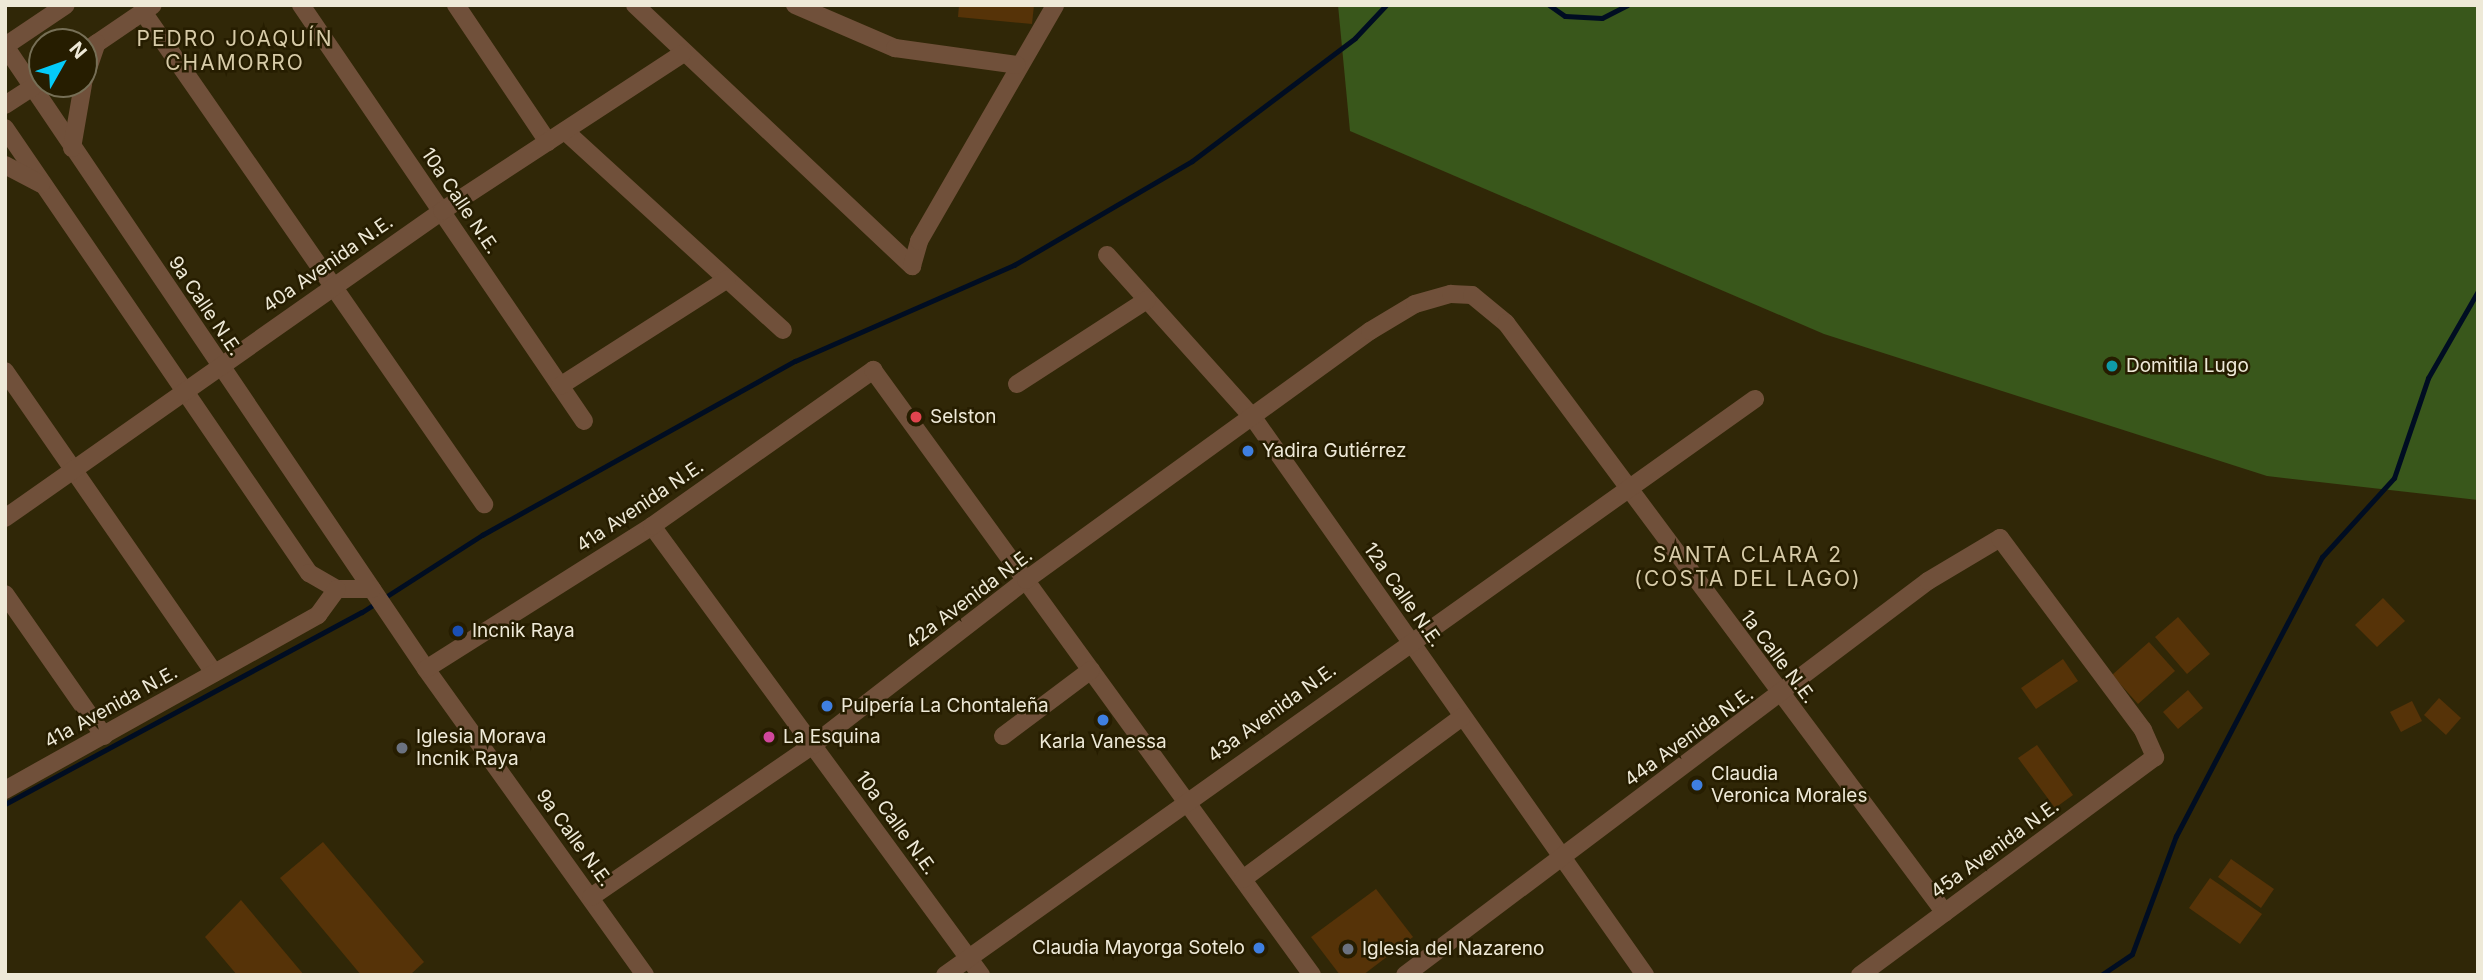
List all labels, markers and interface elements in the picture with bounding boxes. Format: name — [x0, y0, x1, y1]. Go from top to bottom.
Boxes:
district label: PEDRO JOAQUÍN CHAMORRO — [138, 26, 332, 76]
north arrow — [28, 28, 98, 98]
text: N — [64, 38, 91, 63]
street label: 10a Calle N.E. — [416, 144, 504, 258]
street label: 40a Avenida N.E. — [259, 211, 397, 317]
street label: 9a Calle N.E. — [163, 252, 247, 360]
place label: Domitila Lugo — [2126, 355, 2249, 377]
marker: Domitila Lugo — [2104, 358, 2120, 374]
place label: Selston — [930, 406, 997, 428]
marker: Selston — [908, 409, 924, 425]
place label: Yadira Gutiérrez — [1262, 440, 1407, 462]
marker: Yadira Gutiérrez — [1240, 443, 1256, 459]
street label: 41a Avenida N.E. — [572, 455, 708, 557]
street label: 12a Calle N.E. — [1359, 538, 1447, 652]
district label: SANTA CLARA 2 (COSTA DEL LAGO) — [1636, 542, 1860, 592]
street label: 42a Avenida N.E. — [901, 544, 1037, 654]
street label: 1a Calle N.E. — [1736, 606, 1820, 708]
place label: Incnik Raya — [472, 620, 575, 642]
marker: Incnik Raya — [450, 623, 466, 639]
street label: 43a Avenida N.E. — [1203, 659, 1341, 767]
street label: 41a Avenida N.E. — [40, 661, 182, 753]
street label: 44a Avenida N.E. — [1620, 683, 1758, 791]
place label: Pulpería La Chontaleña — [841, 695, 1049, 717]
marker: Pulpería La Chontaleña — [819, 698, 835, 714]
marker: Karla Vanessa — [1095, 712, 1111, 728]
place label: Iglesia Morava Incnik Raya — [416, 726, 546, 770]
place label: La Esquina — [783, 726, 881, 748]
marker: La Esquina — [761, 729, 777, 745]
place label: Karla Vanessa — [1039, 731, 1167, 753]
marker: Iglesia Morava Incnik Raya — [394, 740, 410, 756]
place label: Claudia Veronica Morales — [1711, 763, 1867, 807]
street label: 10a Calle N.E. — [851, 767, 941, 879]
marker: Claudia Veronica Morales — [1689, 777, 1705, 793]
street label: 9a Calle N.E. — [531, 785, 617, 891]
street label: 45a Avenida N.E. — [1926, 795, 2064, 903]
place label: Claudia Mayorga Sotelo — [1032, 937, 1245, 959]
place label: Iglesia del Nazareno — [1362, 938, 1544, 960]
marker: Claudia Mayorga Sotelo — [1251, 940, 1267, 956]
marker: Iglesia del Nazareno — [1340, 941, 1356, 957]

